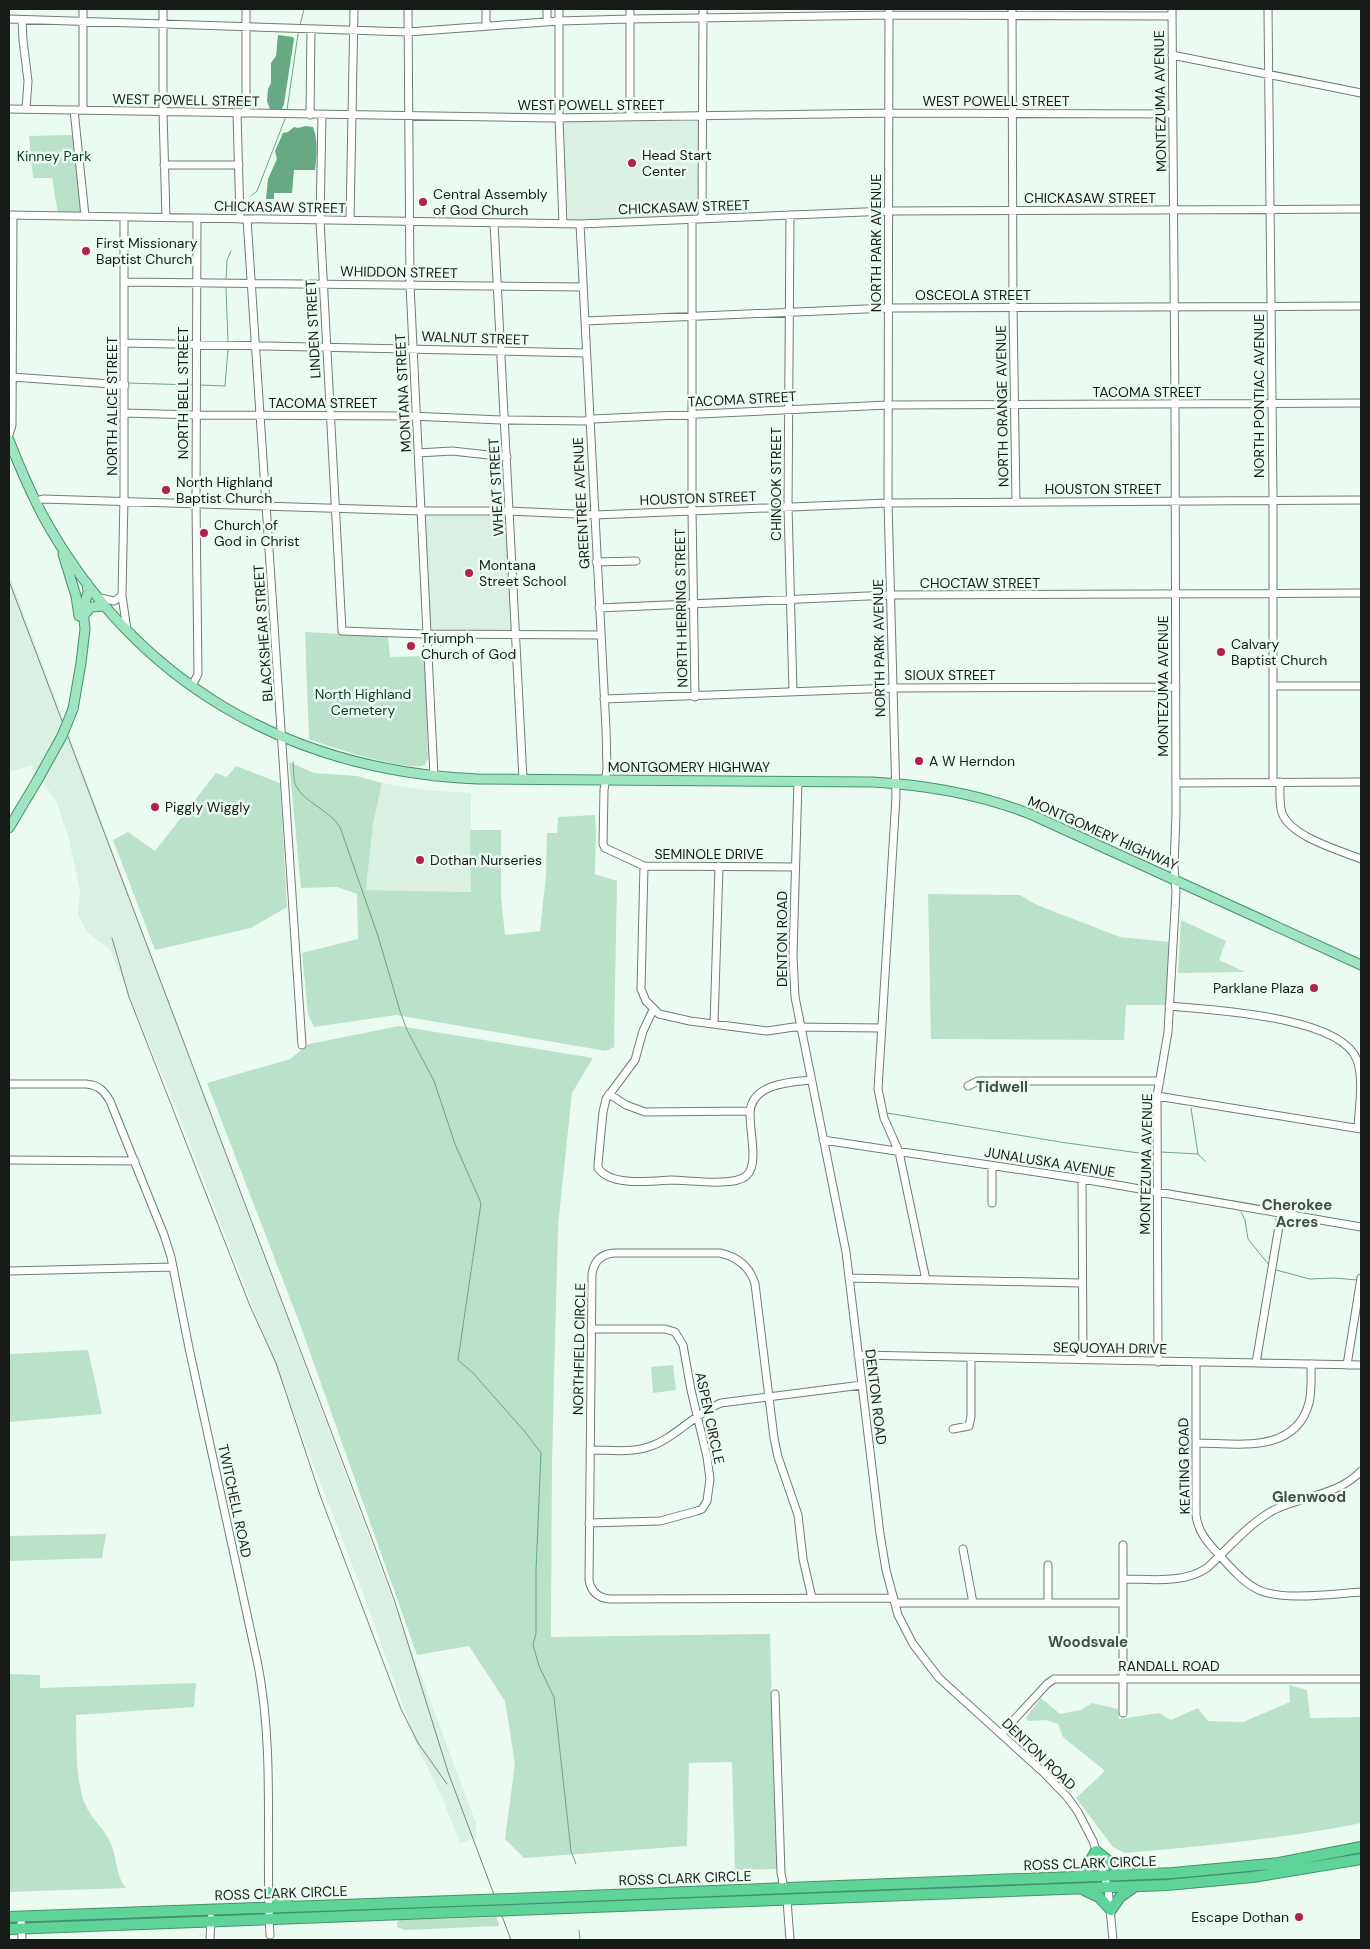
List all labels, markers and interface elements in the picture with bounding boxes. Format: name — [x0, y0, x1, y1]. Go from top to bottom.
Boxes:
street label: MONTEZUMA AVENUE — [1150, 30, 1170, 172]
street label: WEST POWELL STREET — [112, 90, 260, 110]
street label: WEST POWELL STREET — [922, 92, 1070, 110]
street label: WEST POWELL STREET — [517, 96, 665, 114]
place label: Head Start Center — [642, 146, 712, 180]
park label: Kinney Park — [17, 147, 91, 165]
marker: Head Start Center — [626, 157, 638, 169]
street label: NORTH PARK AVENUE — [867, 174, 885, 312]
place label: Central Assembly of God Church — [433, 185, 548, 219]
street label: CHICKASAW STREET — [1024, 189, 1156, 207]
marker: Central Assembly of God Church — [417, 196, 429, 208]
street label: CHICKASAW STREET — [618, 196, 750, 218]
street label: CHICKASAW STREET — [214, 197, 346, 217]
place label: First Missionary Baptist Church — [96, 234, 198, 268]
marker: First Missionary Baptist Church — [80, 245, 92, 257]
street label: WHIDDON STREET — [340, 262, 458, 282]
street label: LINDEN STREET — [301, 279, 325, 379]
street label: OSCEOLA STREET — [915, 286, 1031, 304]
street label: NORTH PONTIAC AVENUE — [1250, 314, 1268, 478]
street label: NORTH ORANGE AVENUE — [992, 325, 1012, 487]
street label: NORTH BELL STREET — [174, 327, 192, 459]
street label: WALNUT STREET — [421, 327, 529, 349]
street label: MONTANA STREET — [391, 333, 415, 453]
street label: NORTH ALICE STREET — [103, 336, 121, 476]
street label: TACOMA STREET — [1093, 383, 1202, 401]
street label: TACOMA STREET — [687, 387, 797, 411]
street label: TACOMA STREET — [269, 394, 378, 412]
street label: CHINOOK STREET — [767, 427, 785, 541]
street label: GREENTREE AVENUE — [569, 436, 593, 569]
street label: WHEAT STREET — [484, 437, 508, 537]
place label: North Highland Baptist Church — [176, 473, 273, 507]
street label: HOUSTON STREET — [1045, 480, 1162, 498]
marker: North Highland Baptist Church — [160, 484, 172, 496]
street label: HOUSTON STREET — [639, 487, 757, 509]
place label: Church of God in Christ — [214, 516, 299, 550]
marker: Church of God in Christ — [198, 527, 210, 539]
street label: NORTH HERRING STREET — [671, 528, 691, 688]
place label: Montana Street School — [479, 556, 566, 590]
street label: BLACKSHEAR STREET — [249, 564, 277, 702]
marker: Montana Street School — [463, 567, 475, 579]
street label: CHOCTAW STREET — [920, 574, 1040, 592]
street label: NORTH PARK AVENUE — [869, 579, 889, 717]
street label: MONTEZUMA AVENUE — [1154, 615, 1172, 757]
place label: Triumph Church of God — [421, 629, 516, 663]
place label: Calvary Baptist Church — [1231, 635, 1327, 669]
marker: Triumph Church of God — [405, 640, 417, 652]
marker: Calvary Baptist Church — [1215, 646, 1227, 658]
street label: SIOUX STREET — [904, 666, 996, 684]
park label: North Highland Cemetery — [315, 685, 411, 719]
place label: A W Herndon — [929, 752, 1015, 770]
marker: A W Herndon — [913, 755, 925, 767]
street label: MONTGOMERY HIGHWAY — [608, 758, 770, 776]
street label: MONTGOMERY HIGHWAY — [1025, 792, 1181, 874]
place label: Piggly Wiggly — [165, 798, 250, 816]
marker: Piggly Wiggly — [149, 801, 161, 813]
street label: SEMINOLE DRIVE — [654, 845, 764, 863]
place label: Dothan Nurseries — [430, 851, 542, 869]
marker: Dothan Nurseries — [414, 854, 426, 866]
street label: DENTON ROAD — [773, 891, 791, 987]
place label: Parklane Plaza — [1213, 979, 1304, 997]
marker: Parklane Plaza — [1308, 982, 1320, 994]
district label: Tidwell — [976, 1077, 1028, 1097]
street label: MONTEZUMA AVENUE — [1136, 1093, 1156, 1235]
street label: JUNALUSKA AVENUE — [983, 1143, 1117, 1181]
district label: Cherokee Acres — [1262, 1195, 1332, 1232]
street label: NORTHFIELD CIRCLE — [569, 1282, 589, 1415]
street label: SEQUOYAH DRIVE — [1053, 1338, 1167, 1358]
street label: DENTON ROAD — [861, 1348, 891, 1446]
street label: ASPEN CIRCLE — [691, 1370, 729, 1466]
street label: KEATING ROAD — [1174, 1417, 1194, 1515]
street label: TWITCHELL ROAD — [214, 1443, 256, 1559]
district label: Glenwood — [1272, 1487, 1346, 1507]
district label: Woodsvale — [1048, 1632, 1128, 1652]
street label: RANDALL ROAD — [1118, 1657, 1220, 1675]
street label: DENTON ROAD — [998, 1714, 1080, 1794]
street label: ROSS CLARK CIRCLE — [1023, 1852, 1157, 1874]
street label: ROSS CLARK CIRCLE — [618, 1867, 752, 1889]
street label: ROSS CLARK CIRCLE — [214, 1882, 348, 1904]
place label: Escape Dothan — [1191, 1908, 1289, 1926]
marker: Escape Dothan — [1293, 1911, 1305, 1923]

